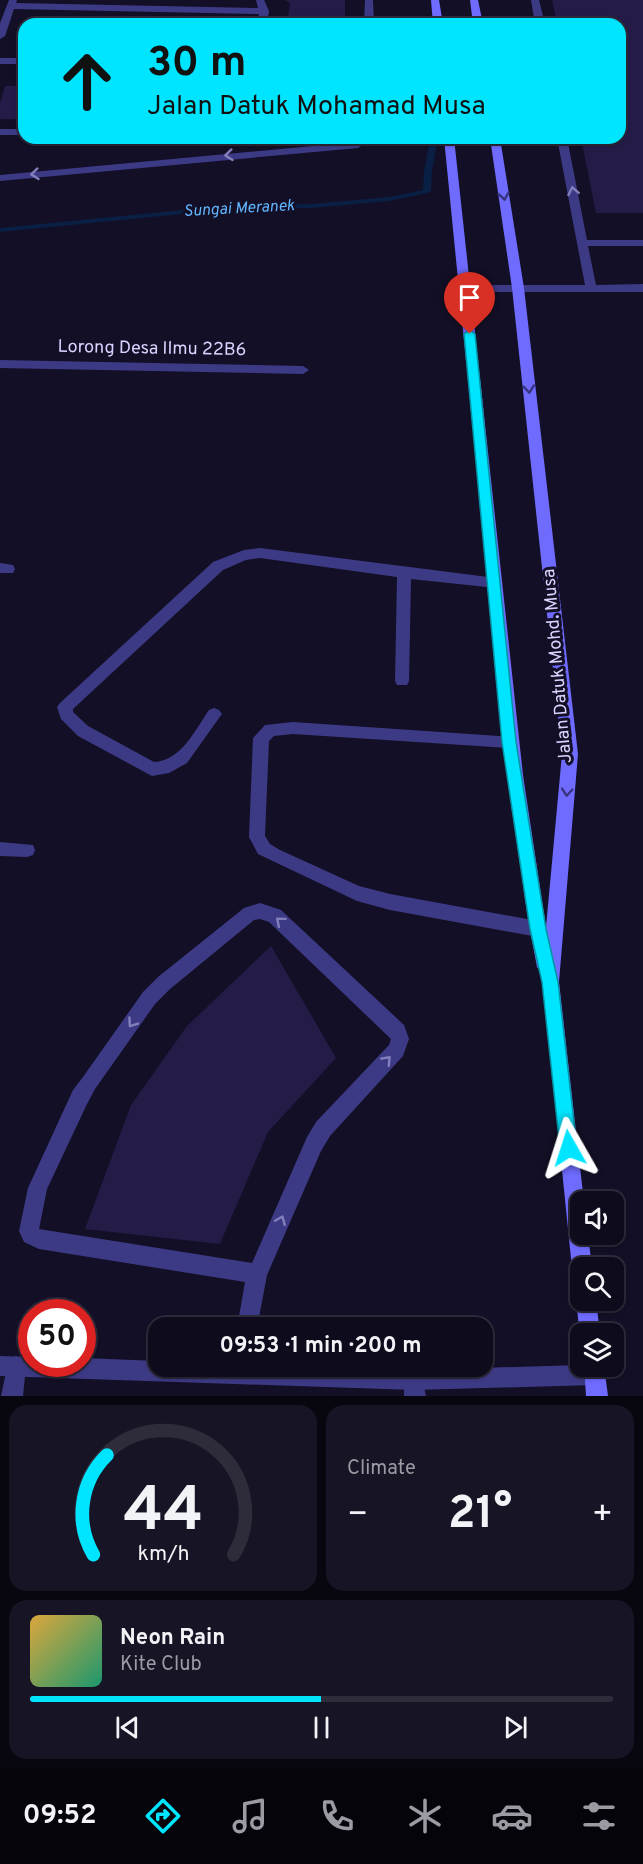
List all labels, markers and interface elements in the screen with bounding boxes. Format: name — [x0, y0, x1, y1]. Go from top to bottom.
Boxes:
text: 30 m — [147, 38, 246, 91]
icon: ahead — [48, 42, 126, 120]
text: Jalan Datuk Mohamad Musa — [147, 90, 486, 124]
one-way arrow — [224, 148, 233, 161]
one-way arrow — [30, 167, 39, 180]
one-way arrow — [567, 186, 580, 196]
one-way arrow — [497, 190, 510, 200]
water label: Sungai Meranek — [183, 196, 296, 222]
pin — [444, 272, 495, 334]
icon: arrive — [453, 281, 486, 314]
street label: Lorong Desa Ilmu 22B6 — [57, 336, 247, 362]
one-way arrow — [522, 385, 535, 394]
street label: Jalan Datuk Mohd. Musa — [538, 568, 578, 764]
one-way arrow — [561, 787, 574, 796]
one-way arrow — [276, 917, 287, 928]
one-way arrow — [128, 1016, 139, 1027]
one-way arrow — [380, 1056, 391, 1067]
position arrow — [537, 1116, 601, 1180]
map controls — [570, 1191, 624, 1377]
button: sound — [570, 1191, 624, 1245]
one-way arrow — [273, 1216, 285, 1227]
button: search — [570, 1257, 624, 1311]
speed limit sign: 50 — [18, 1299, 96, 1377]
button: layers — [570, 1323, 624, 1377]
text: 09:53 · 1 min · 200 m — [219, 1333, 422, 1360]
text: Climate — [347, 1456, 416, 1482]
text: 44 — [123, 1474, 203, 1553]
text: 21° — [448, 1487, 512, 1544]
text: − — [347, 1495, 368, 1537]
text: + — [592, 1495, 613, 1537]
text: km/h — [137, 1541, 189, 1568]
text: Neon Rain — [120, 1625, 225, 1652]
text: Kite Club — [120, 1652, 202, 1678]
icon: previous — [111, 1711, 144, 1744]
icon: pause — [305, 1711, 338, 1744]
icon: next — [499, 1711, 532, 1744]
icon: directions — [142, 1795, 184, 1837]
icon: music — [229, 1795, 271, 1837]
icon: phone — [316, 1795, 358, 1837]
icon: climate — [404, 1795, 446, 1837]
icon: car — [491, 1795, 533, 1837]
icon: filters — [578, 1795, 620, 1837]
text: 09:52 — [23, 1799, 97, 1833]

